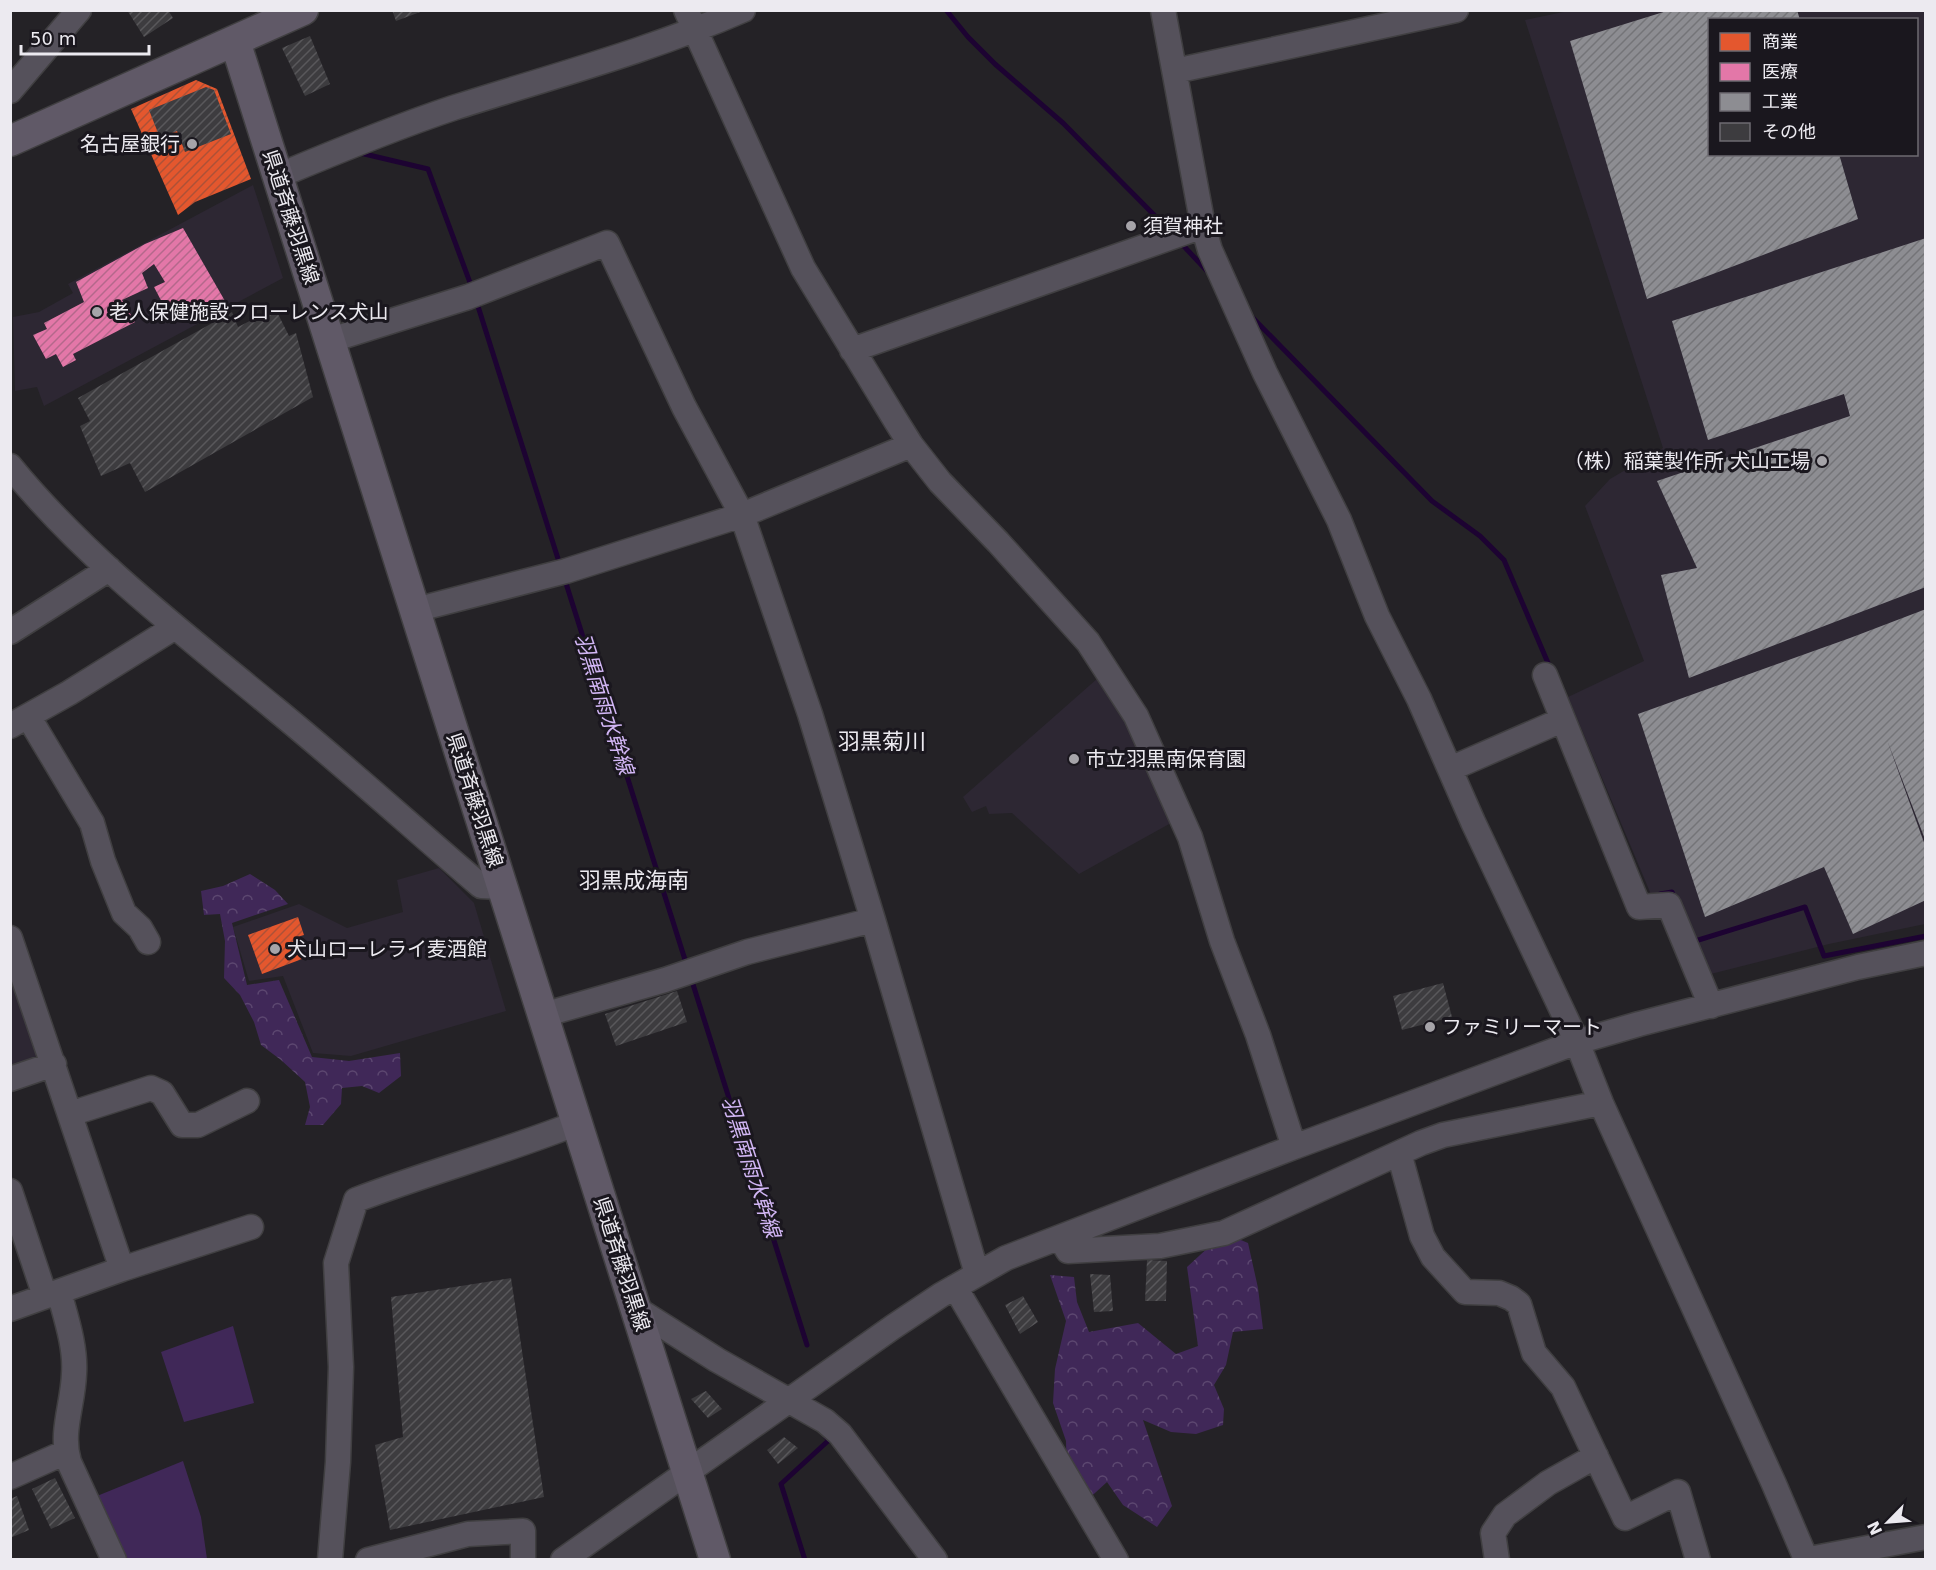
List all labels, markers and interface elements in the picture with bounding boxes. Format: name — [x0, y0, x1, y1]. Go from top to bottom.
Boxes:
scale bar — [21, 18, 148, 56]
legend — [1708, 18, 1918, 156]
text: 50 m — [30, 28, 76, 49]
text: 商業 — [1762, 31, 1798, 52]
text: 医療 — [1762, 61, 1798, 82]
text: 工業 — [1762, 91, 1798, 112]
text: その他 — [1762, 121, 1816, 142]
place label: 名古屋銀行 — [80, 132, 180, 156]
marker: 名古屋銀行 — [185, 137, 199, 151]
street label: 県道斉藤羽黒線 — [258, 147, 324, 287]
place label: 須賀神社 — [1143, 214, 1223, 238]
marker: 須賀神社 — [1124, 219, 1138, 233]
place label: 老人保健施設フローレンス犬山 — [109, 300, 389, 324]
marker: 老人保健施設フローレンス犬山 — [90, 305, 104, 319]
place label: （株）稲葉製作所 犬山工場 — [1564, 449, 1810, 473]
marker: （株）稲葉製作所 犬山工場 — [1815, 454, 1829, 468]
water label: 羽黒南雨水幹線 — [570, 630, 639, 780]
district label: 羽黒菊川 — [838, 729, 926, 754]
street label: 県道斉藤羽黒線 — [442, 730, 508, 870]
place label: 市立羽黒南保育園 — [1086, 747, 1246, 771]
marker: 市立羽黒南保育園 — [1067, 752, 1081, 766]
district label: 羽黒成海南 — [579, 868, 689, 893]
place label: 犬山ローレライ麦酒館 — [287, 937, 487, 961]
marker: 犬山ローレライ麦酒館 — [268, 942, 282, 956]
place label: ファミリーマート — [1442, 1015, 1602, 1039]
marker: ファミリーマート — [1423, 1020, 1437, 1034]
water label: 羽黒南雨水幹線 — [717, 1093, 786, 1243]
street label: 県道斉藤羽黒線 — [589, 1194, 655, 1334]
north arrow — [1858, 1492, 1918, 1552]
text: N — [1863, 1518, 1886, 1538]

